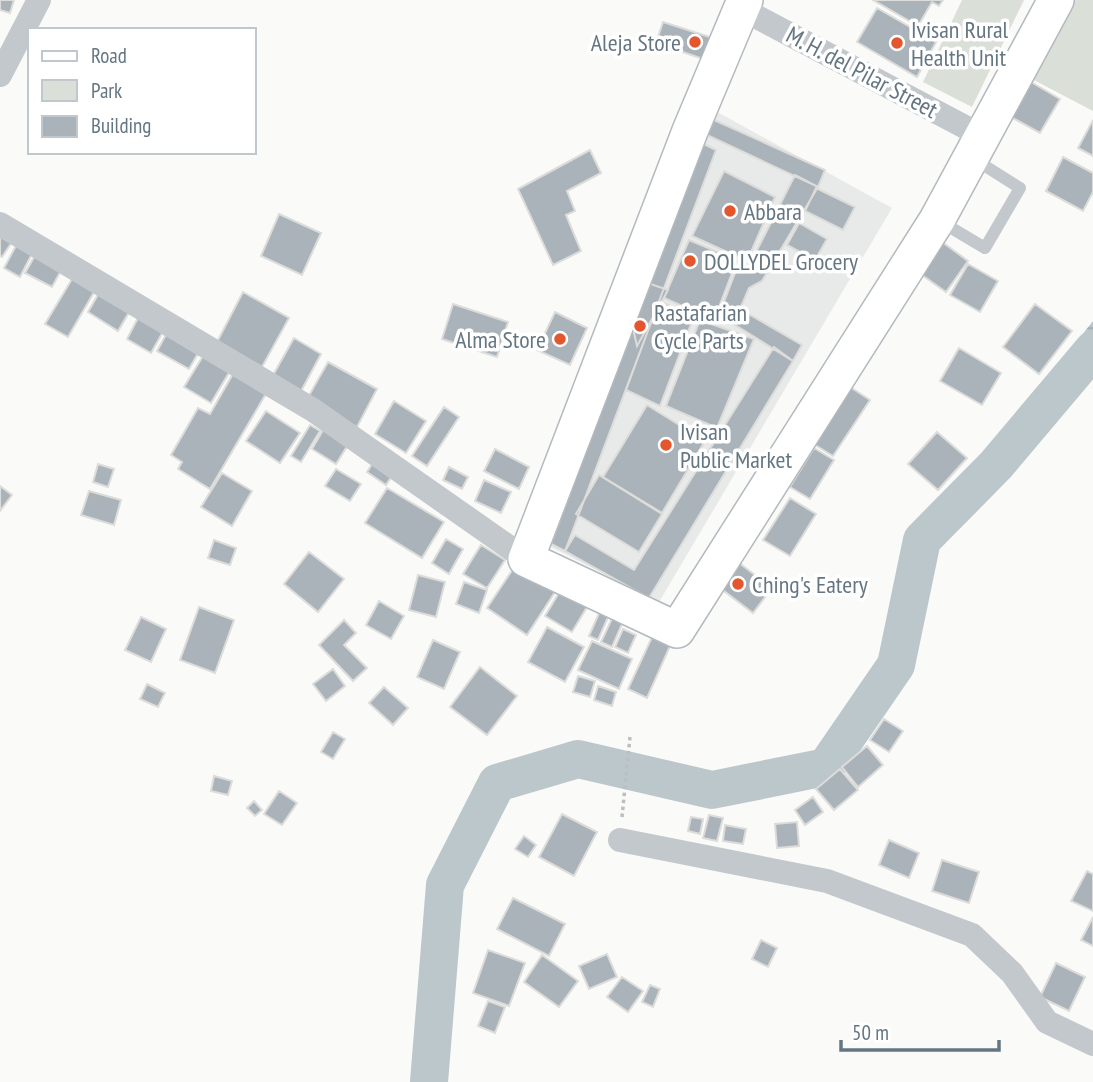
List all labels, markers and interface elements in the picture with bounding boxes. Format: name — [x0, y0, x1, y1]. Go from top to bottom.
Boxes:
place label: Ivisan Rural Health Unit — [911, 14, 1009, 73]
street label: M. H. del Pilar Street — [781, 19, 943, 125]
place label: Aleja Store — [591, 27, 681, 58]
legend — [28, 28, 256, 154]
marker: Aleja Store — [687, 34, 703, 50]
marker: Ivisan Rural Health Unit — [889, 35, 905, 51]
text: Road — [91, 42, 127, 69]
text: Park — [91, 77, 122, 104]
text: Building — [91, 112, 151, 139]
place label: Abbara — [744, 196, 802, 227]
marker: Abbara — [722, 203, 738, 219]
place label: DOLLYDEL Grocery — [704, 246, 858, 277]
marker: DOLLYDEL Grocery — [682, 253, 698, 269]
place label: Rastafarian Cycle Parts — [654, 297, 747, 356]
marker: Rastafarian Cycle Parts — [632, 318, 648, 334]
place label: Alma Store — [455, 324, 546, 355]
marker: Alma Store — [552, 331, 568, 347]
place label: Ivisan Public Market — [680, 416, 792, 475]
marker: Ivisan Public Market — [658, 437, 674, 453]
place label: Ching's Eatery — [752, 569, 868, 600]
marker: Ching's Eatery — [730, 576, 746, 592]
scale bar — [841, 1009, 998, 1052]
text: 50 m — [852, 1019, 889, 1046]

